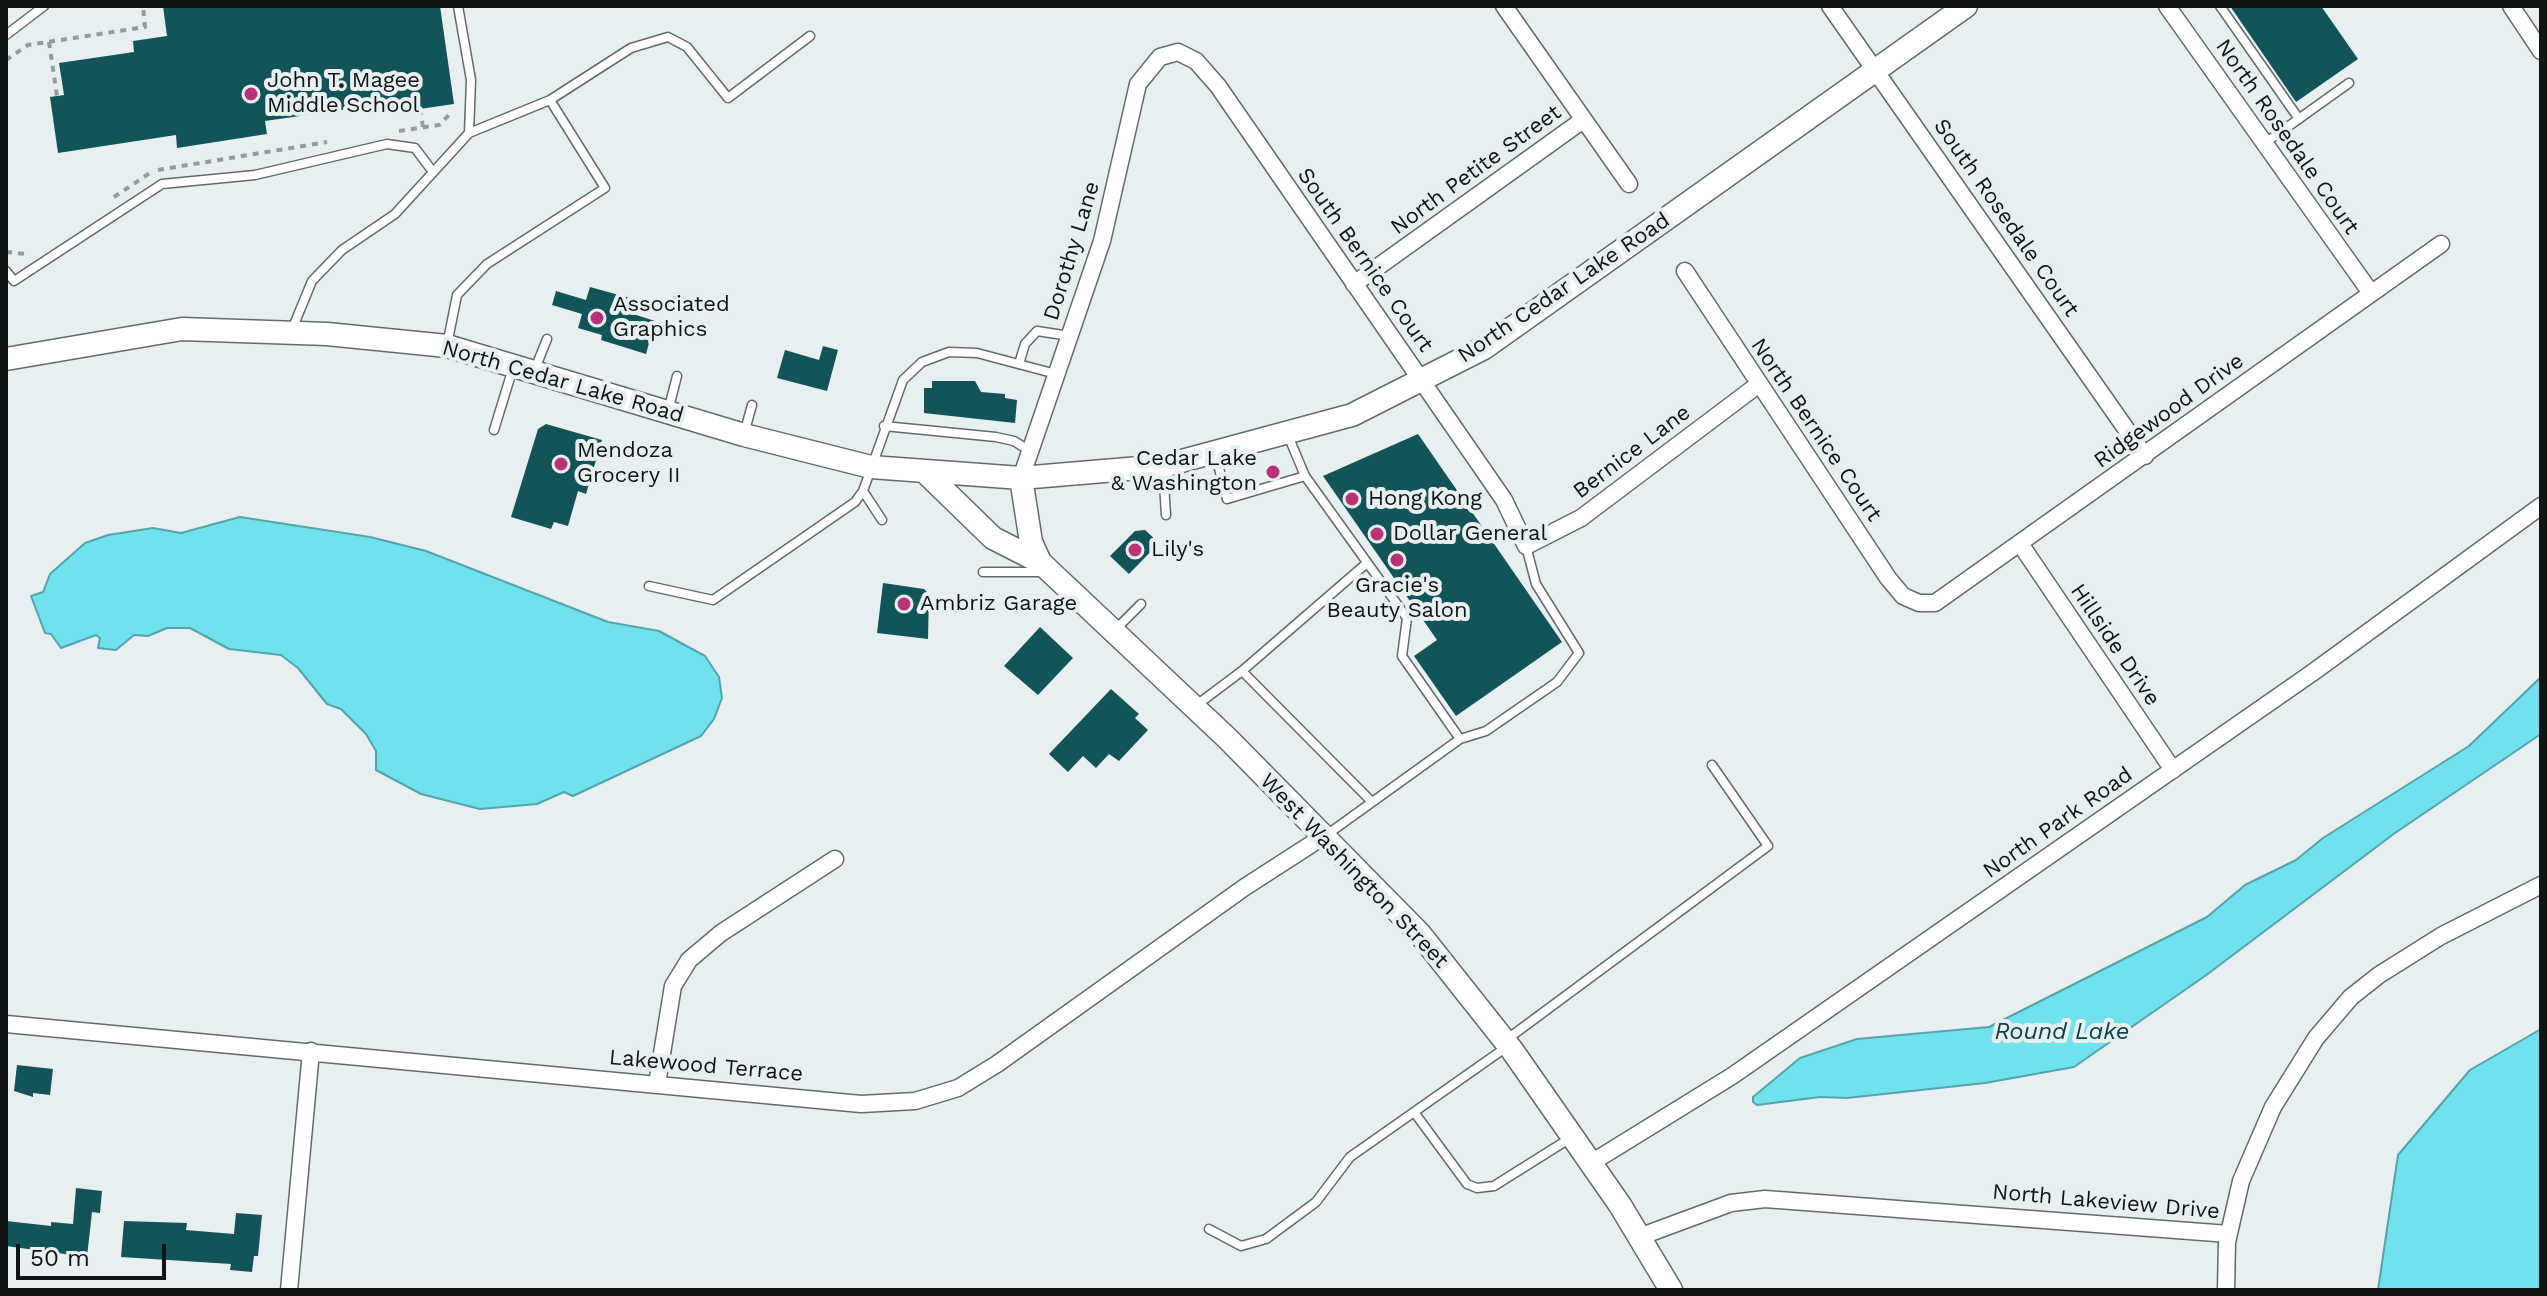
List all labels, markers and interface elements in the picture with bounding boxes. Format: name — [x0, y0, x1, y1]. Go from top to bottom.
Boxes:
street label: North Rosedale Court — [2210, 34, 2364, 240]
place label: John T. Magee Middle School — [267, 68, 420, 120]
marker: John T. Magee Middle School — [242, 85, 260, 103]
street label: North Petite Street — [1386, 99, 1566, 241]
street label: South Rosedale Court — [1928, 114, 2084, 322]
street label: South Bernice Court — [1291, 163, 1439, 357]
street label: Dorothy Lane — [1038, 178, 1106, 324]
street label: North Cedar Lake Road — [1453, 207, 1675, 369]
place label: Associated Graphics — [613, 292, 730, 344]
marker: Associated Graphics — [588, 309, 606, 327]
street label: North Bernice Court — [1745, 333, 1887, 527]
street label: North Cedar Lake Road — [439, 335, 687, 429]
street label: Ridgewood Drive — [2089, 348, 2249, 474]
street label: Bernice Lane — [1568, 399, 1696, 505]
place label: Mendoza Grocery II — [577, 438, 681, 490]
place label: Cedar Lake & Washington — [1111, 446, 1257, 498]
marker: Mendoza Grocery II — [552, 455, 570, 473]
marker: Cedar Lake & Washington — [1264, 463, 1282, 481]
place label: Hong Kong — [1368, 486, 1482, 512]
marker: Hong Kong — [1343, 490, 1361, 508]
place label: Dollar General — [1393, 521, 1547, 547]
marker: Dollar General — [1368, 525, 1386, 543]
place label: Lily's — [1151, 537, 1204, 563]
marker: Lily's — [1126, 541, 1144, 559]
marker: Gracie's Beauty Salon — [1388, 551, 1406, 569]
place label: Gracie's Beauty Salon — [1326, 573, 1468, 624]
street label: Hillside Drive — [2064, 579, 2166, 711]
place label: Ambriz Garage — [920, 591, 1077, 617]
marker: Ambriz Garage — [895, 595, 913, 613]
street label: North Park Road — [1978, 762, 2138, 884]
street label: West Washington Street — [1254, 768, 1454, 974]
water label: Round Lake — [1994, 1018, 2130, 1046]
street label: Lakewood Terrace — [608, 1044, 804, 1088]
street label: North Lakeview Drive — [1991, 1179, 2221, 1225]
scale bar — [20, 1228, 170, 1278]
text: 50 m — [30, 1244, 90, 1272]

